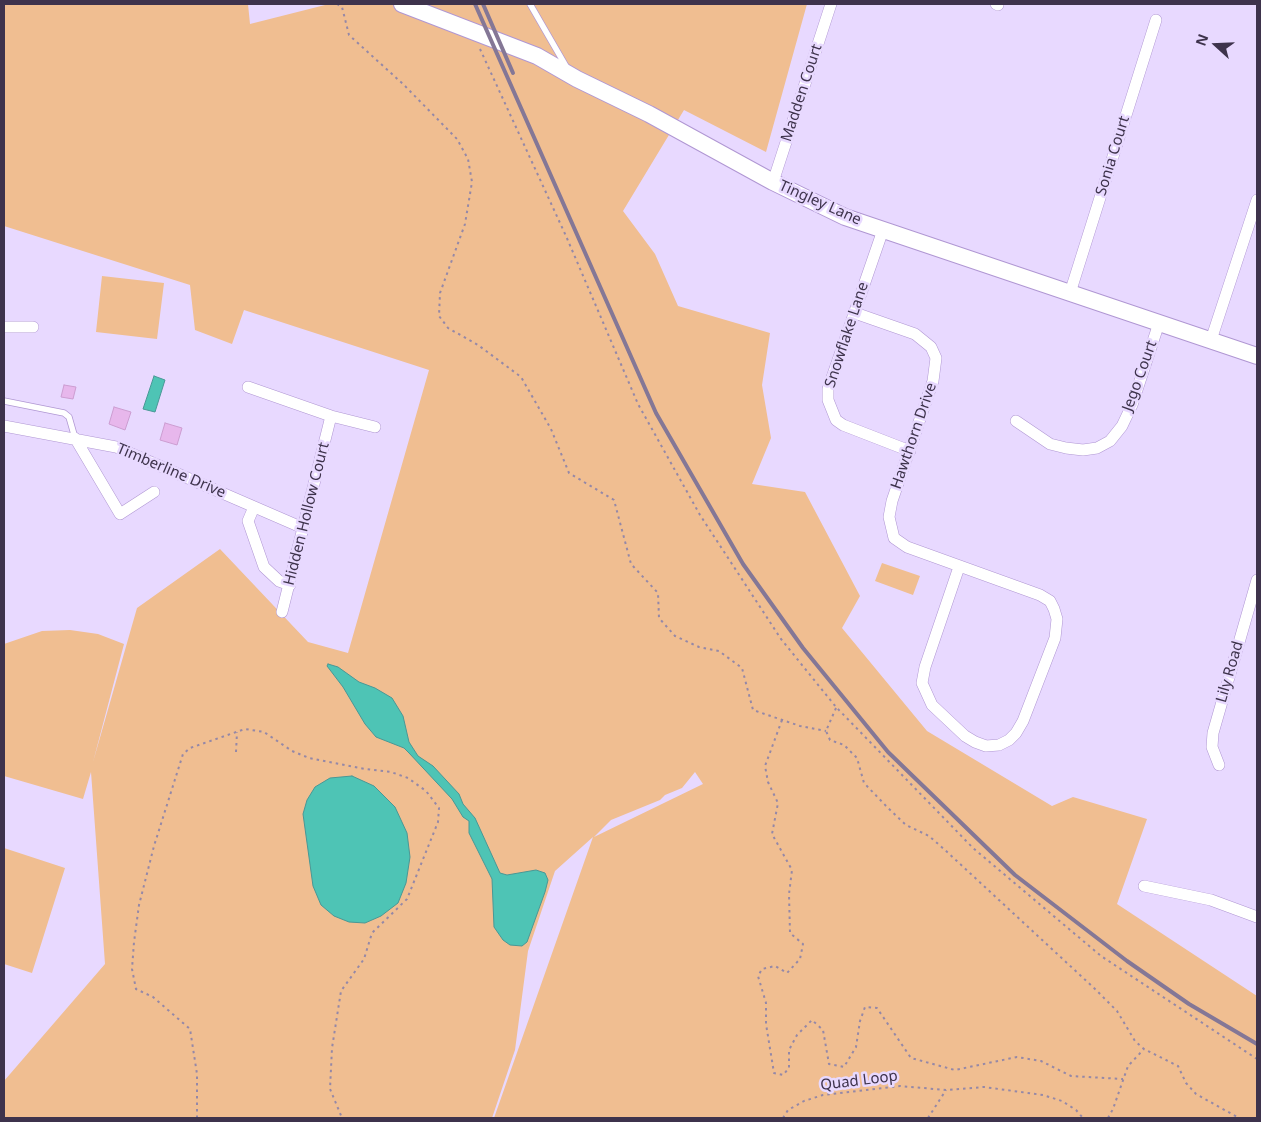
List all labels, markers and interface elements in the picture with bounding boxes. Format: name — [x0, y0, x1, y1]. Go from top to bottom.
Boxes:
north arrow — [1191, 20, 1241, 70]
text: N — [1191, 31, 1212, 48]
street label: Madden Court — [778, 42, 826, 144]
street label: Sonia Court — [1092, 114, 1134, 198]
street label: Tingley Lane — [776, 177, 864, 229]
street label: Snowflake Lane — [821, 280, 873, 390]
street label: Jego Court — [1119, 338, 1161, 414]
street label: Hawthorn Drive — [887, 380, 941, 492]
street label: Timberline Drive — [114, 440, 228, 502]
street label: Hidden Hollow Court — [280, 441, 334, 587]
street label: Lily Road — [1213, 639, 1247, 705]
street label: Quad Loop — [819, 1067, 899, 1095]

